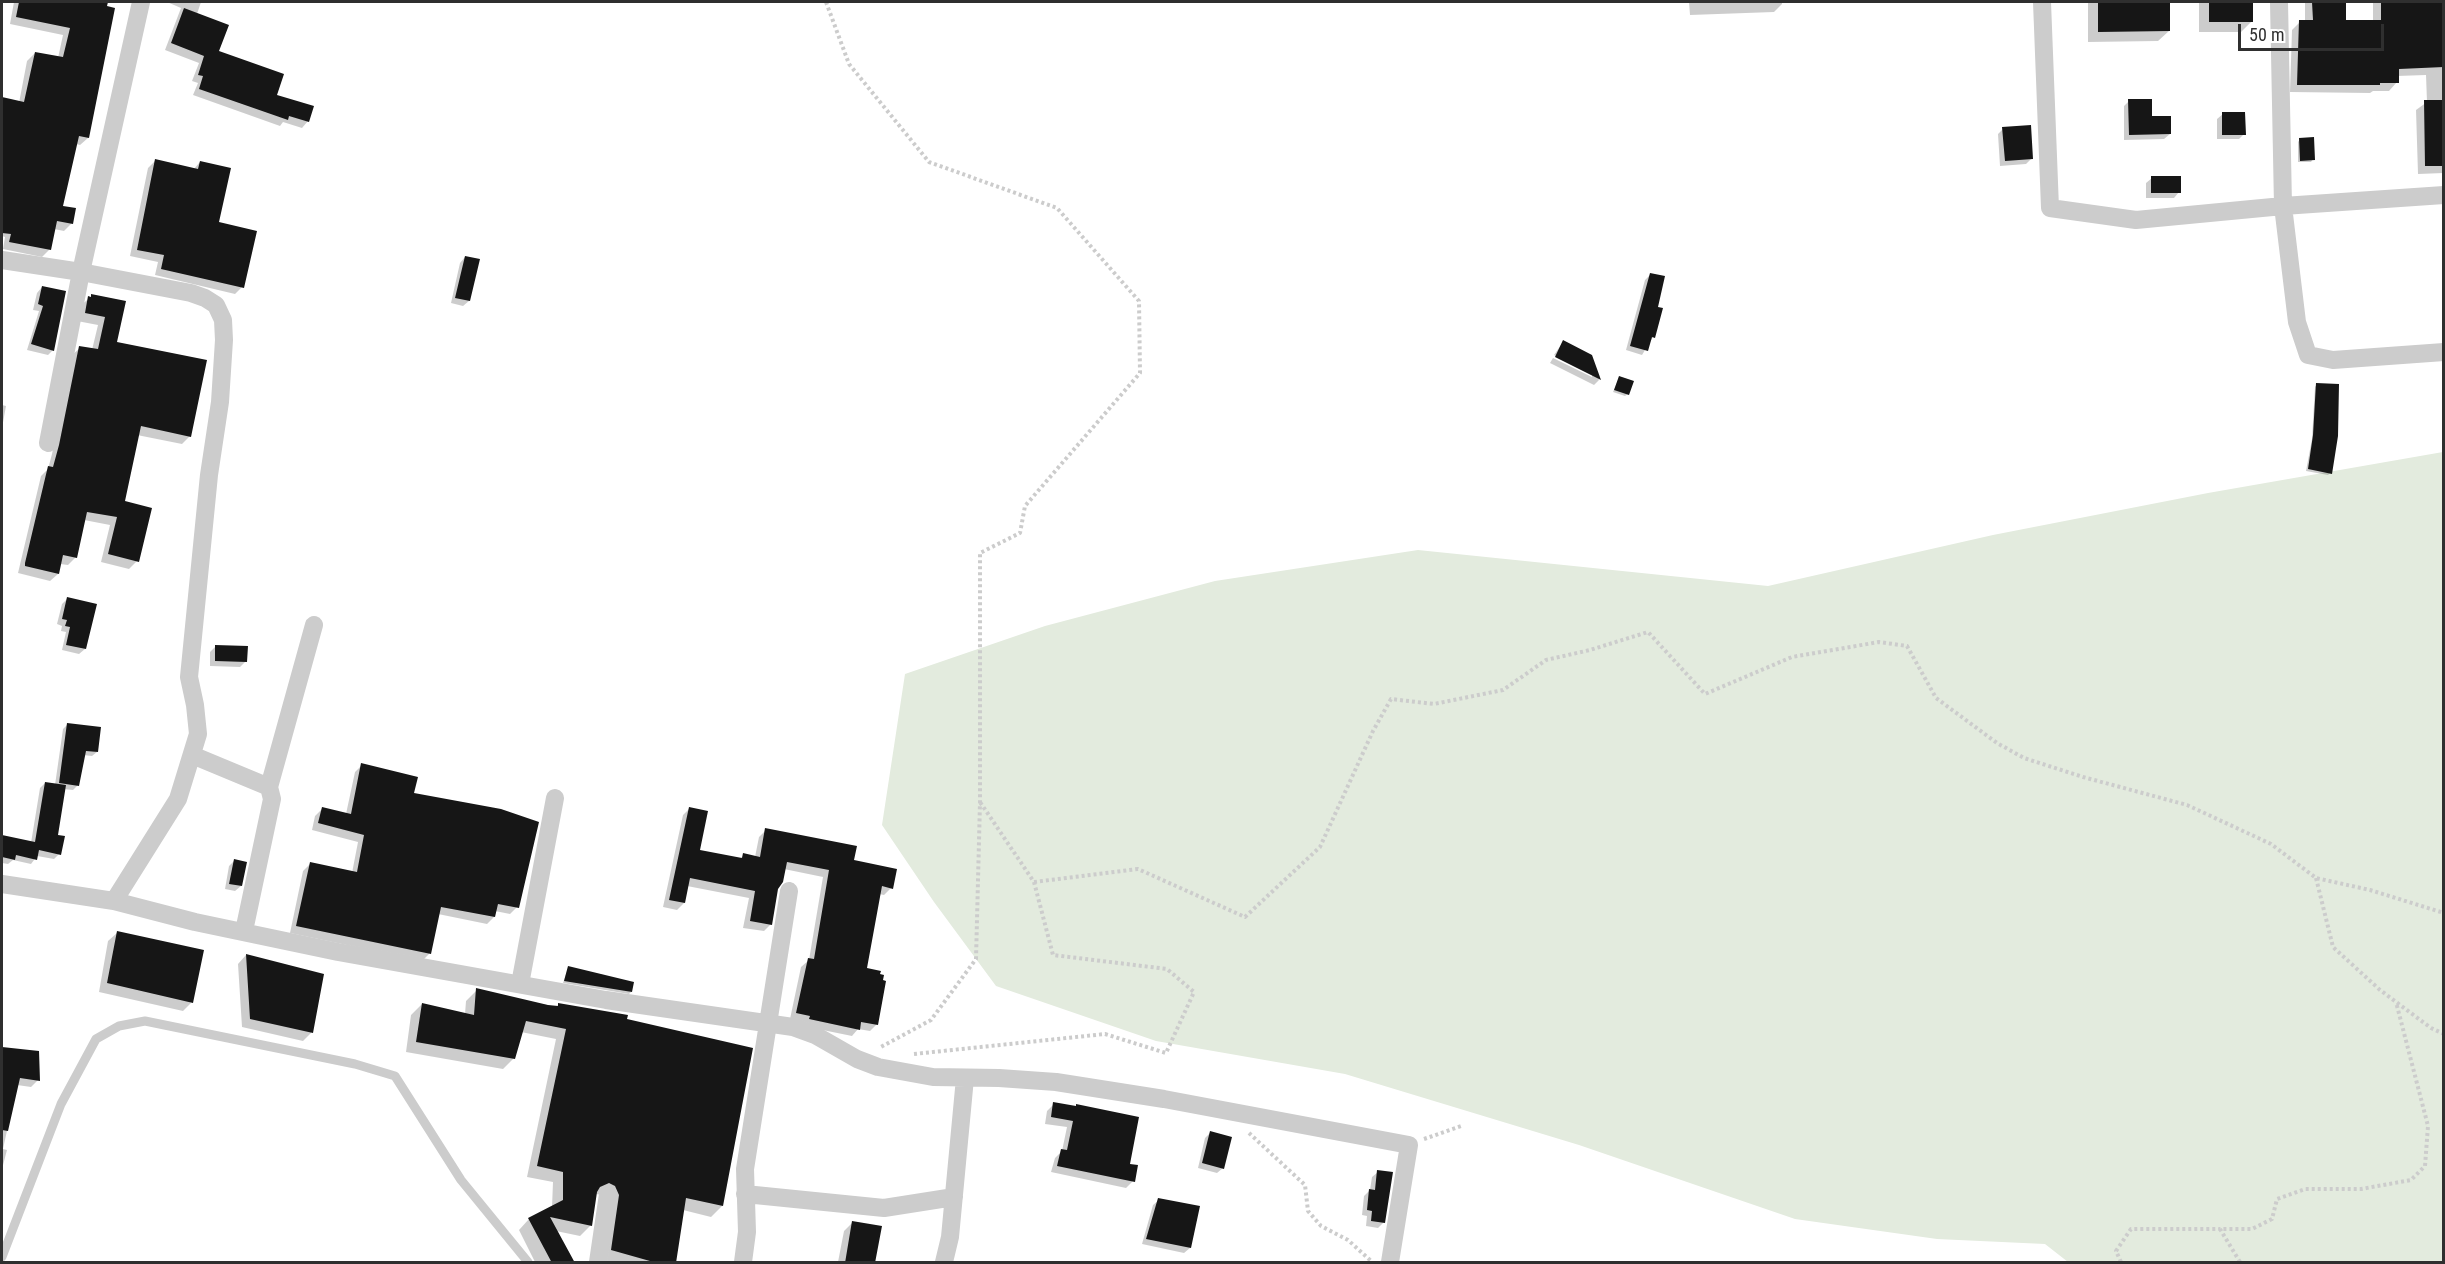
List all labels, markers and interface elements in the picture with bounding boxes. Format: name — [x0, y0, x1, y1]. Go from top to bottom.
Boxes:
scale bar — [2241, 12, 2386, 50]
text: 50 m — [2249, 24, 2284, 45]

